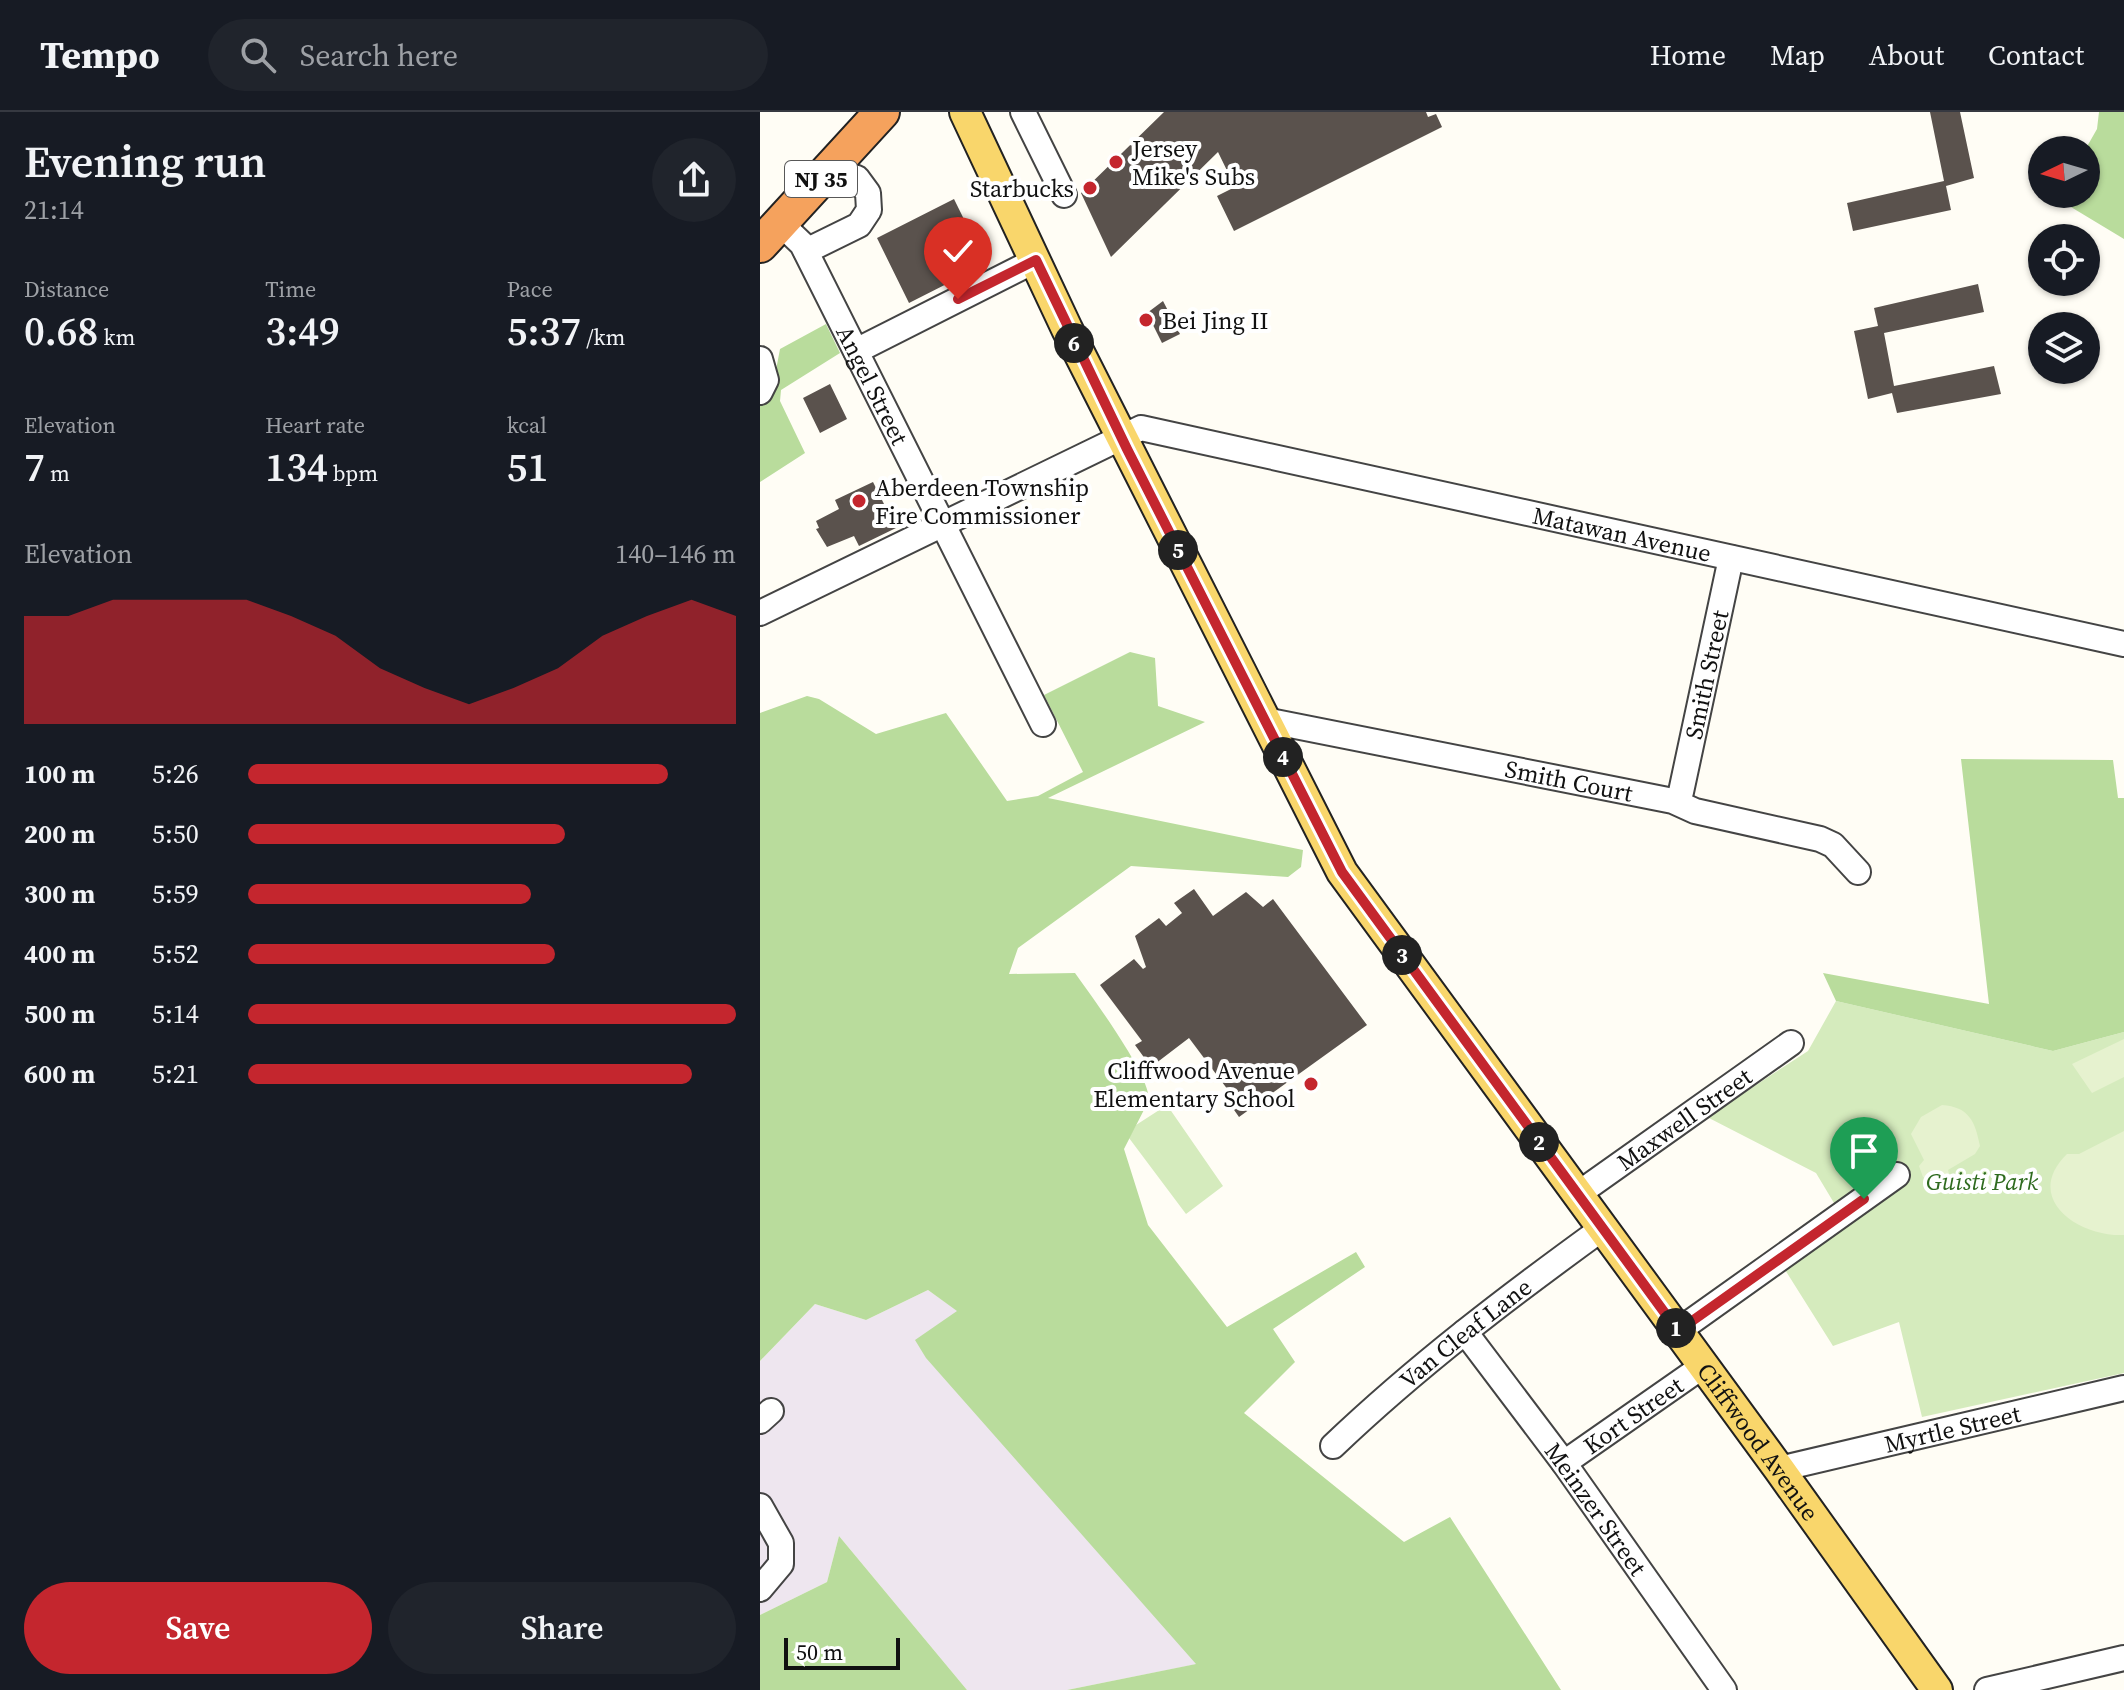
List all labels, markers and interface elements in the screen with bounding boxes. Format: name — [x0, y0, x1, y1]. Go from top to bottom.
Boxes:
search box — [208, 19, 768, 91]
text: Tempo — [40, 29, 160, 81]
icon: search — [236, 33, 280, 77]
text: Search here — [300, 35, 458, 76]
text: Home — [1650, 36, 1726, 74]
text: Map — [1770, 36, 1825, 74]
text: About — [1869, 36, 1944, 74]
text: Contact — [1988, 36, 2084, 74]
text: Evening run — [24, 131, 266, 192]
place label: Jersey Mike's Subs — [1131, 132, 1255, 193]
north arrow — [2028, 136, 2100, 208]
map controls — [2028, 136, 2100, 384]
button: share — [652, 138, 736, 222]
marker: Jersey Mike's Subs — [1107, 153, 1125, 171]
road number: NJ 35 — [785, 161, 857, 197]
place label: Starbucks — [970, 172, 1074, 205]
marker: Starbucks — [1081, 179, 1099, 197]
text: 21:14 — [24, 192, 84, 228]
pin — [924, 217, 992, 299]
button: locate — [2028, 224, 2100, 296]
icon: check — [936, 229, 980, 273]
text: Distance — [24, 274, 109, 304]
text: Time — [265, 274, 316, 304]
text: Pace — [507, 274, 553, 304]
text: 0.68 — [24, 304, 98, 358]
text: 3:49 — [265, 304, 340, 358]
text: 5:37 — [507, 304, 581, 358]
place label: Bei Jing II — [1162, 304, 1268, 337]
marker: Bei Jing II — [1137, 311, 1155, 329]
button: layers — [2028, 312, 2100, 384]
street label: Angel Street — [829, 320, 917, 450]
text: km — [98, 322, 135, 352]
text: /km — [581, 322, 625, 352]
pin: 6 — [1054, 323, 1094, 363]
text: 6 — [1068, 328, 1080, 358]
text: Elevation — [24, 410, 116, 440]
text: Heart rate — [265, 410, 365, 440]
text: kcal — [507, 410, 547, 440]
text: 7 — [24, 440, 45, 494]
text: 134 — [265, 440, 328, 494]
text: 51 — [507, 440, 548, 494]
text: m — [45, 458, 70, 488]
text: bpm — [328, 458, 378, 488]
place label: Aberdeen Township Fire Commissioner — [875, 471, 1089, 532]
marker: Aberdeen Township Fire Commissioner — [850, 492, 868, 510]
street label: Matawan Avenue — [1530, 498, 1714, 569]
pin: 5 — [1158, 530, 1198, 570]
text: 5 — [1172, 535, 1184, 565]
text: Elevation — [24, 536, 133, 572]
text: 140–146 m — [615, 536, 736, 572]
street label: Smith Street — [1676, 607, 1736, 742]
pin: 4 — [1263, 737, 1303, 777]
text: 4 — [1277, 742, 1289, 772]
street label: Smith Court — [1502, 752, 1636, 809]
text: 100 m — [24, 756, 95, 792]
text: 5:26 — [152, 756, 199, 792]
text: 200 m — [24, 816, 95, 852]
text: 5:50 — [152, 816, 199, 852]
text: 300 m — [24, 876, 95, 912]
text: 5:59 — [152, 876, 199, 912]
pin: 3 — [1382, 935, 1422, 975]
text: 400 m — [24, 936, 95, 972]
text: 5:52 — [152, 936, 199, 972]
text: 3 — [1396, 940, 1408, 970]
text: 500 m — [24, 996, 95, 1032]
text: 5:14 — [152, 996, 199, 1032]
place label: Cliffwood Avenue Elementary School — [1093, 1054, 1295, 1115]
text: 600 m — [24, 1056, 95, 1092]
text: 5:21 — [152, 1056, 199, 1092]
street label: Maxwell Street — [1610, 1060, 1758, 1178]
marker: Cliffwood Avenue Elementary School — [1302, 1075, 1320, 1093]
pin — [1830, 1117, 1898, 1199]
pin: 2 — [1519, 1122, 1559, 1162]
text: 2 — [1533, 1127, 1545, 1157]
icon: arrive — [1842, 1129, 1886, 1173]
park label: Guisti Park — [1926, 1165, 2039, 1198]
street label: Van Cleaf Lane — [1392, 1270, 1538, 1396]
pin: 1 — [1656, 1308, 1696, 1348]
text: 1 — [1670, 1313, 1682, 1343]
street label: Cliffwood Avenue — [1690, 1356, 1827, 1527]
street label: Kort Street — [1576, 1368, 1690, 1461]
street label: Myrtle Street — [1881, 1396, 2024, 1460]
street label: Meinzer Street — [1537, 1435, 1655, 1582]
button: Save — [24, 1582, 372, 1674]
button: Share — [388, 1582, 736, 1674]
scale bar — [784, 1634, 900, 1670]
text: 50 m — [796, 1637, 843, 1667]

